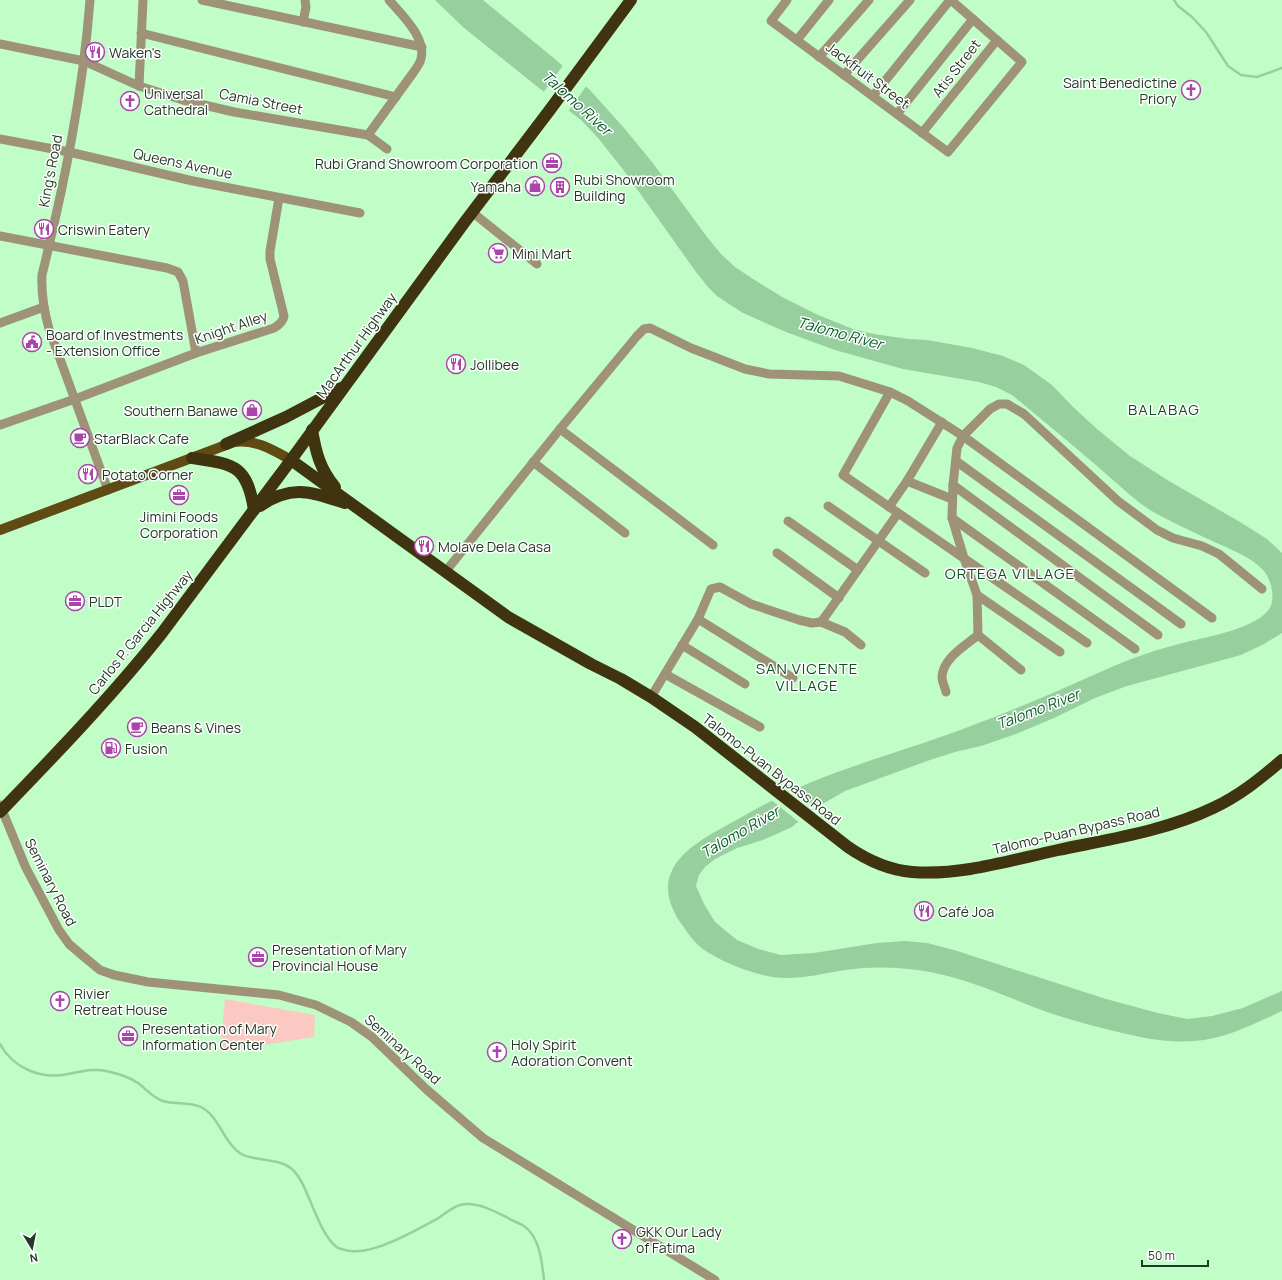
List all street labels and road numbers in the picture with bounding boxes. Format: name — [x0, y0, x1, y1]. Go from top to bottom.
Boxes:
street label: Atis Street — [927, 35, 985, 101]
street label: Jackfruit Street — [822, 37, 914, 113]
street label: Camia Street — [218, 84, 305, 118]
street label: King's Road — [34, 133, 66, 209]
street label: Queens Avenue — [132, 143, 234, 183]
street label: MacArthur Highway — [311, 288, 401, 401]
street label: Knight Alley — [192, 305, 270, 348]
street label: Carlos P. Garcia Highway — [84, 565, 197, 698]
street label: Talomo-Puan Bypass Road — [699, 709, 845, 829]
street label: Talomo-Puan Bypass Road — [991, 802, 1161, 858]
street label: Seminary Road — [21, 835, 81, 929]
street label: Seminary Road — [361, 1010, 445, 1088]

